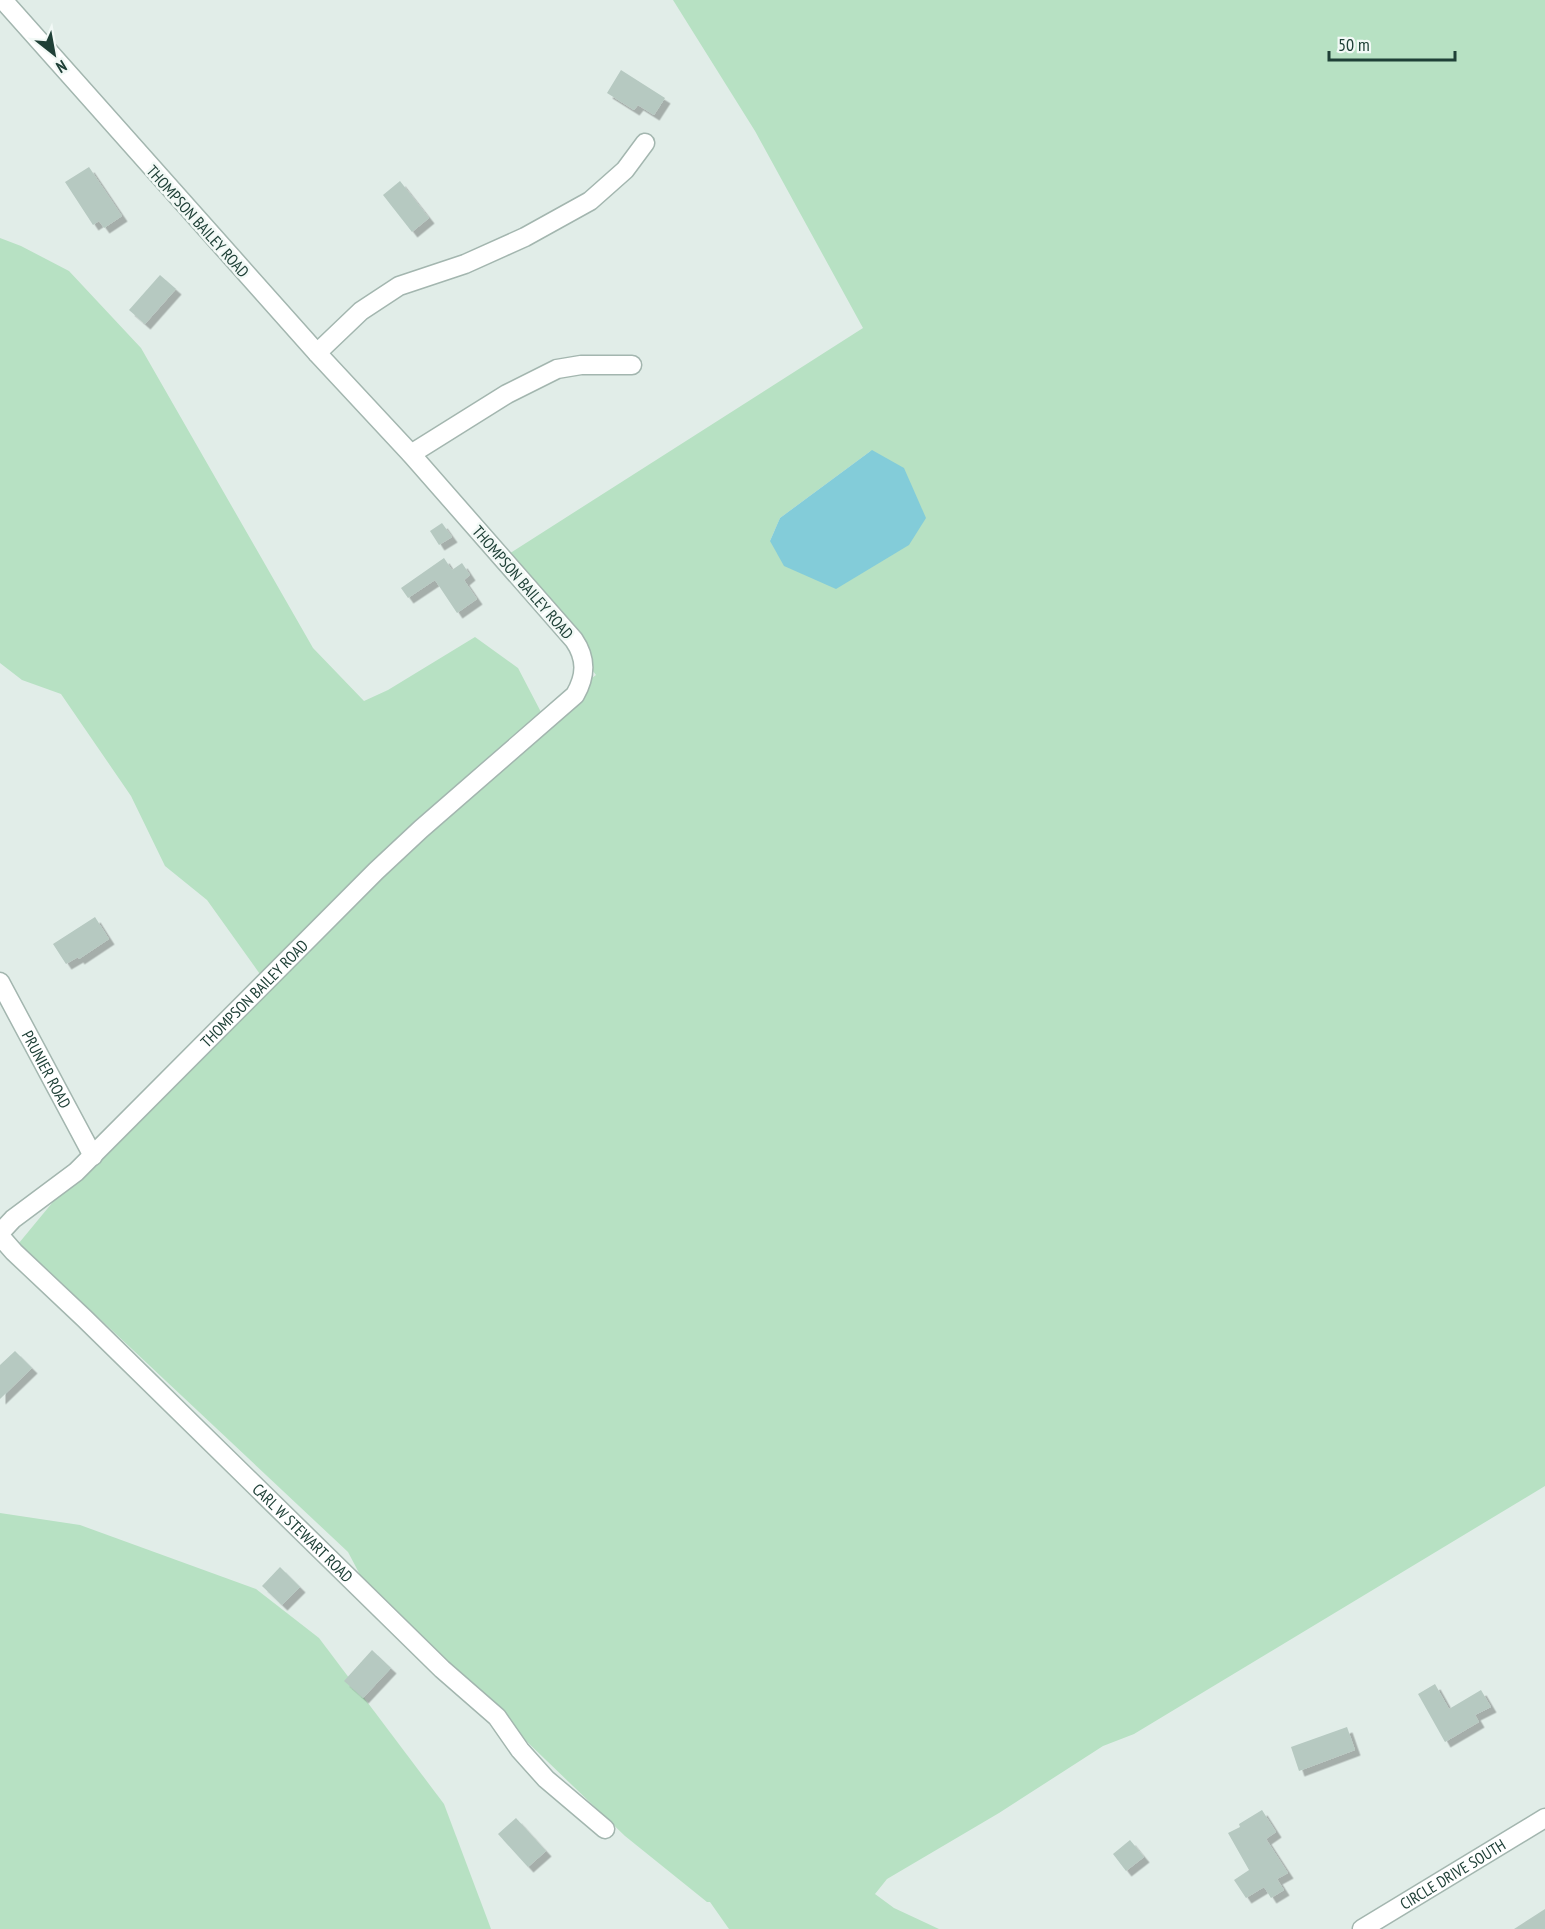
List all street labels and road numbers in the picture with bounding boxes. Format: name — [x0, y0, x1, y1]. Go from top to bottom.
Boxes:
street label: THOMPSON BAILEY ROAD — [142, 161, 254, 281]
street label: THOMPSON BAILEY ROAD — [468, 521, 578, 643]
street label: THOMPSON BAILEY ROAD — [196, 935, 312, 1051]
street label: PRUNIER ROAD — [18, 1027, 76, 1112]
street label: CARL W STEWART ROAD — [248, 1479, 357, 1586]
street label: CIRCLE DRIVE SOUTH — [1396, 1834, 1509, 1914]

